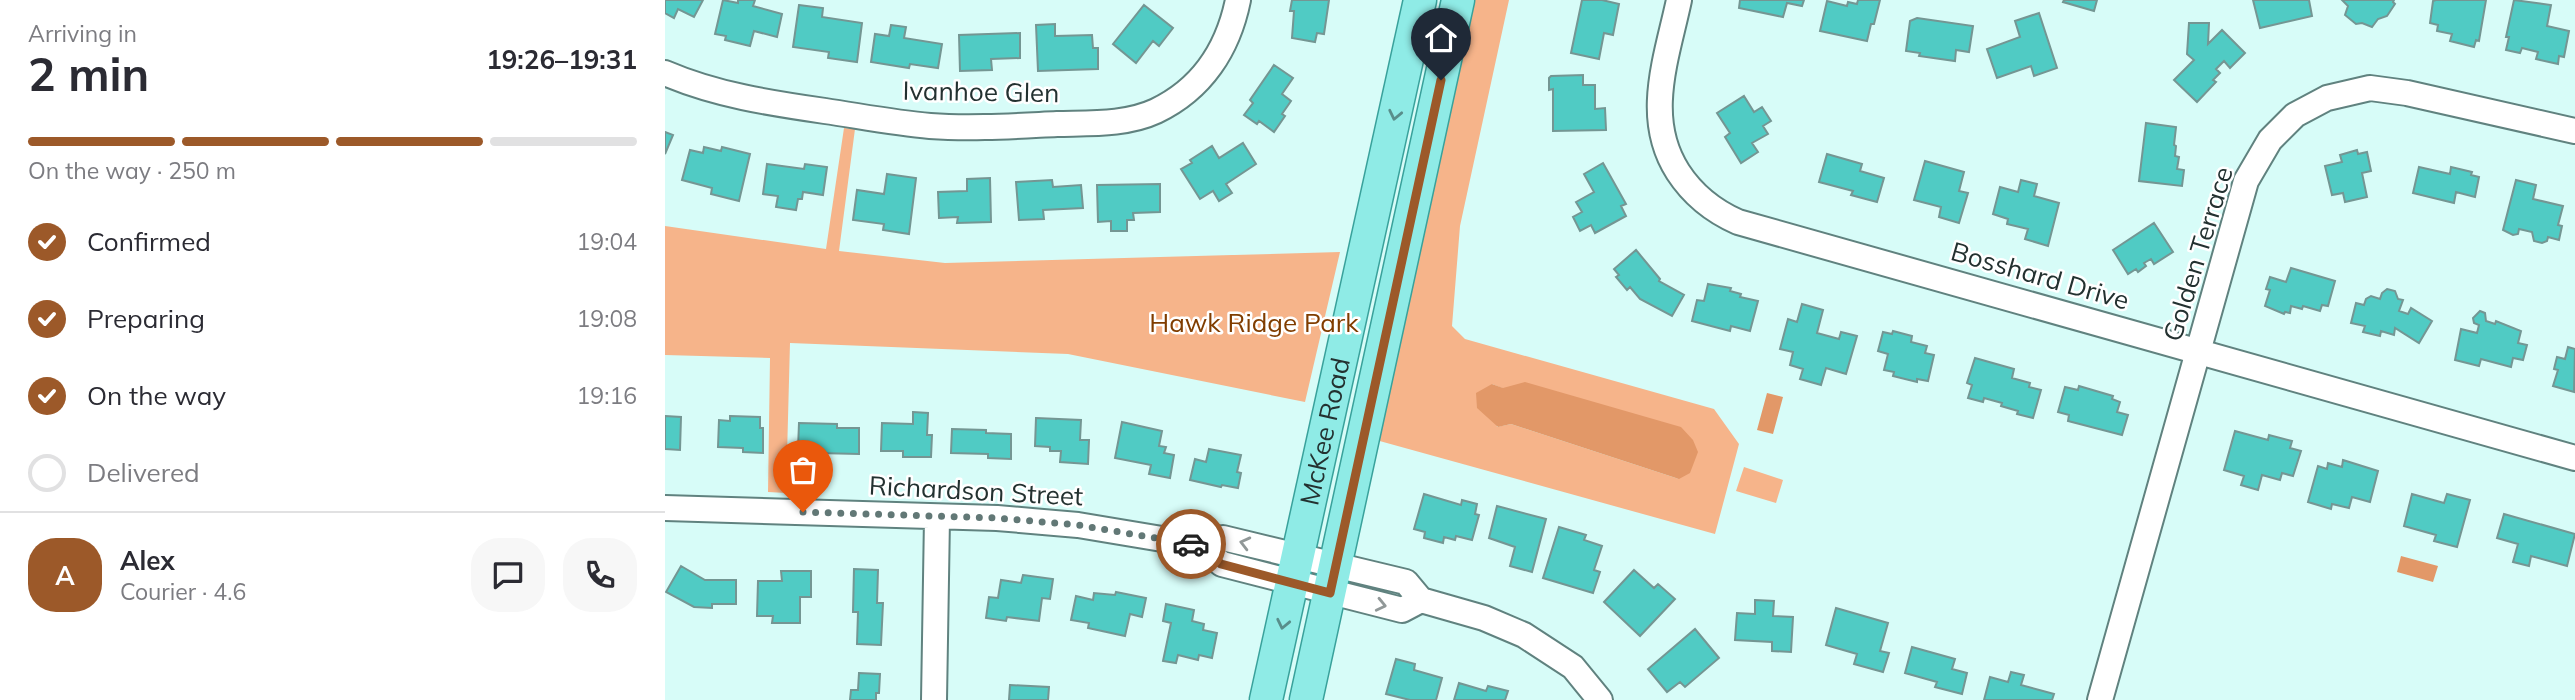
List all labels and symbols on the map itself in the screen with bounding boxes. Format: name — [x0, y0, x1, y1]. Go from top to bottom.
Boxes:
pin — [1411, 8, 1471, 80]
street label: Ivanhoe Glen — [902, 74, 1060, 109]
one-way arrow — [1388, 109, 1403, 121]
street label: Golden Terrace — [2155, 163, 2240, 345]
street label: Bosshard Drive — [1947, 234, 2133, 317]
park label: Hawk Ridge Park — [1149, 306, 1359, 339]
street label: McKee Road — [1292, 354, 1357, 508]
pin — [773, 440, 833, 512]
street label: Richardson Street — [868, 468, 1084, 513]
courier — [1156, 509, 1226, 579]
one-way arrow — [1240, 537, 1252, 551]
one-way arrow — [1375, 597, 1387, 611]
one-way arrow — [1276, 618, 1291, 630]

